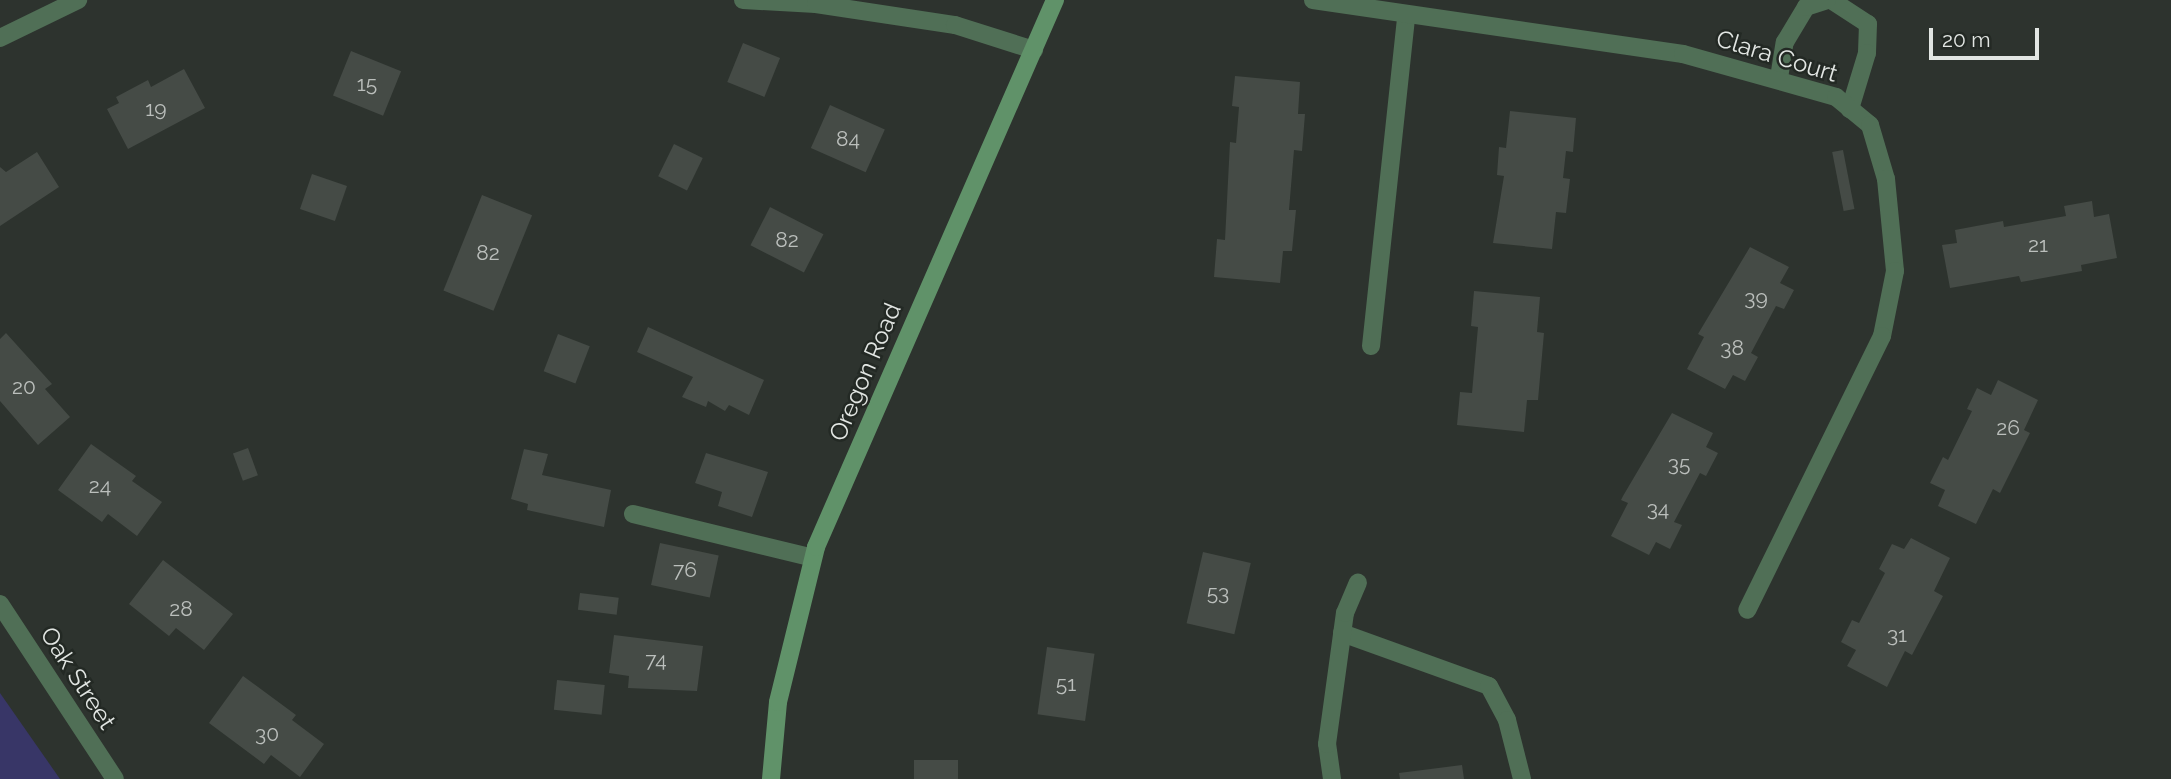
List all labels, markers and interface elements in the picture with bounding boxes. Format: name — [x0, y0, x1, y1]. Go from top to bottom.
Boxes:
scale bar — [1933, 14, 2043, 58]
street label: Clara Court — [1713, 24, 1841, 88]
text: 20 m — [1942, 27, 1990, 52]
house number: 15 — [357, 71, 377, 97]
house number: 19 — [145, 96, 167, 122]
house number: 84 — [836, 126, 860, 152]
house number: 82 — [775, 227, 799, 253]
house number: 21 — [2028, 232, 2048, 258]
house number: 82 — [476, 240, 500, 266]
house number: 39 — [1744, 285, 1768, 311]
street label: Oregon Road — [823, 299, 907, 445]
house number: 38 — [1720, 335, 1744, 361]
house number: 20 — [12, 374, 36, 400]
house number: 26 — [1996, 415, 2020, 441]
house number: 35 — [1668, 451, 1690, 477]
house number: 24 — [89, 473, 111, 499]
house number: 34 — [1647, 496, 1669, 522]
house number: 76 — [673, 557, 697, 583]
house number: 53 — [1207, 580, 1229, 606]
house number: 28 — [169, 596, 193, 622]
street label: Oak Street — [34, 621, 122, 735]
house number: 31 — [1887, 622, 1907, 648]
house number: 74 — [645, 647, 667, 673]
house number: 51 — [1056, 671, 1076, 697]
house number: 30 — [255, 721, 279, 747]

